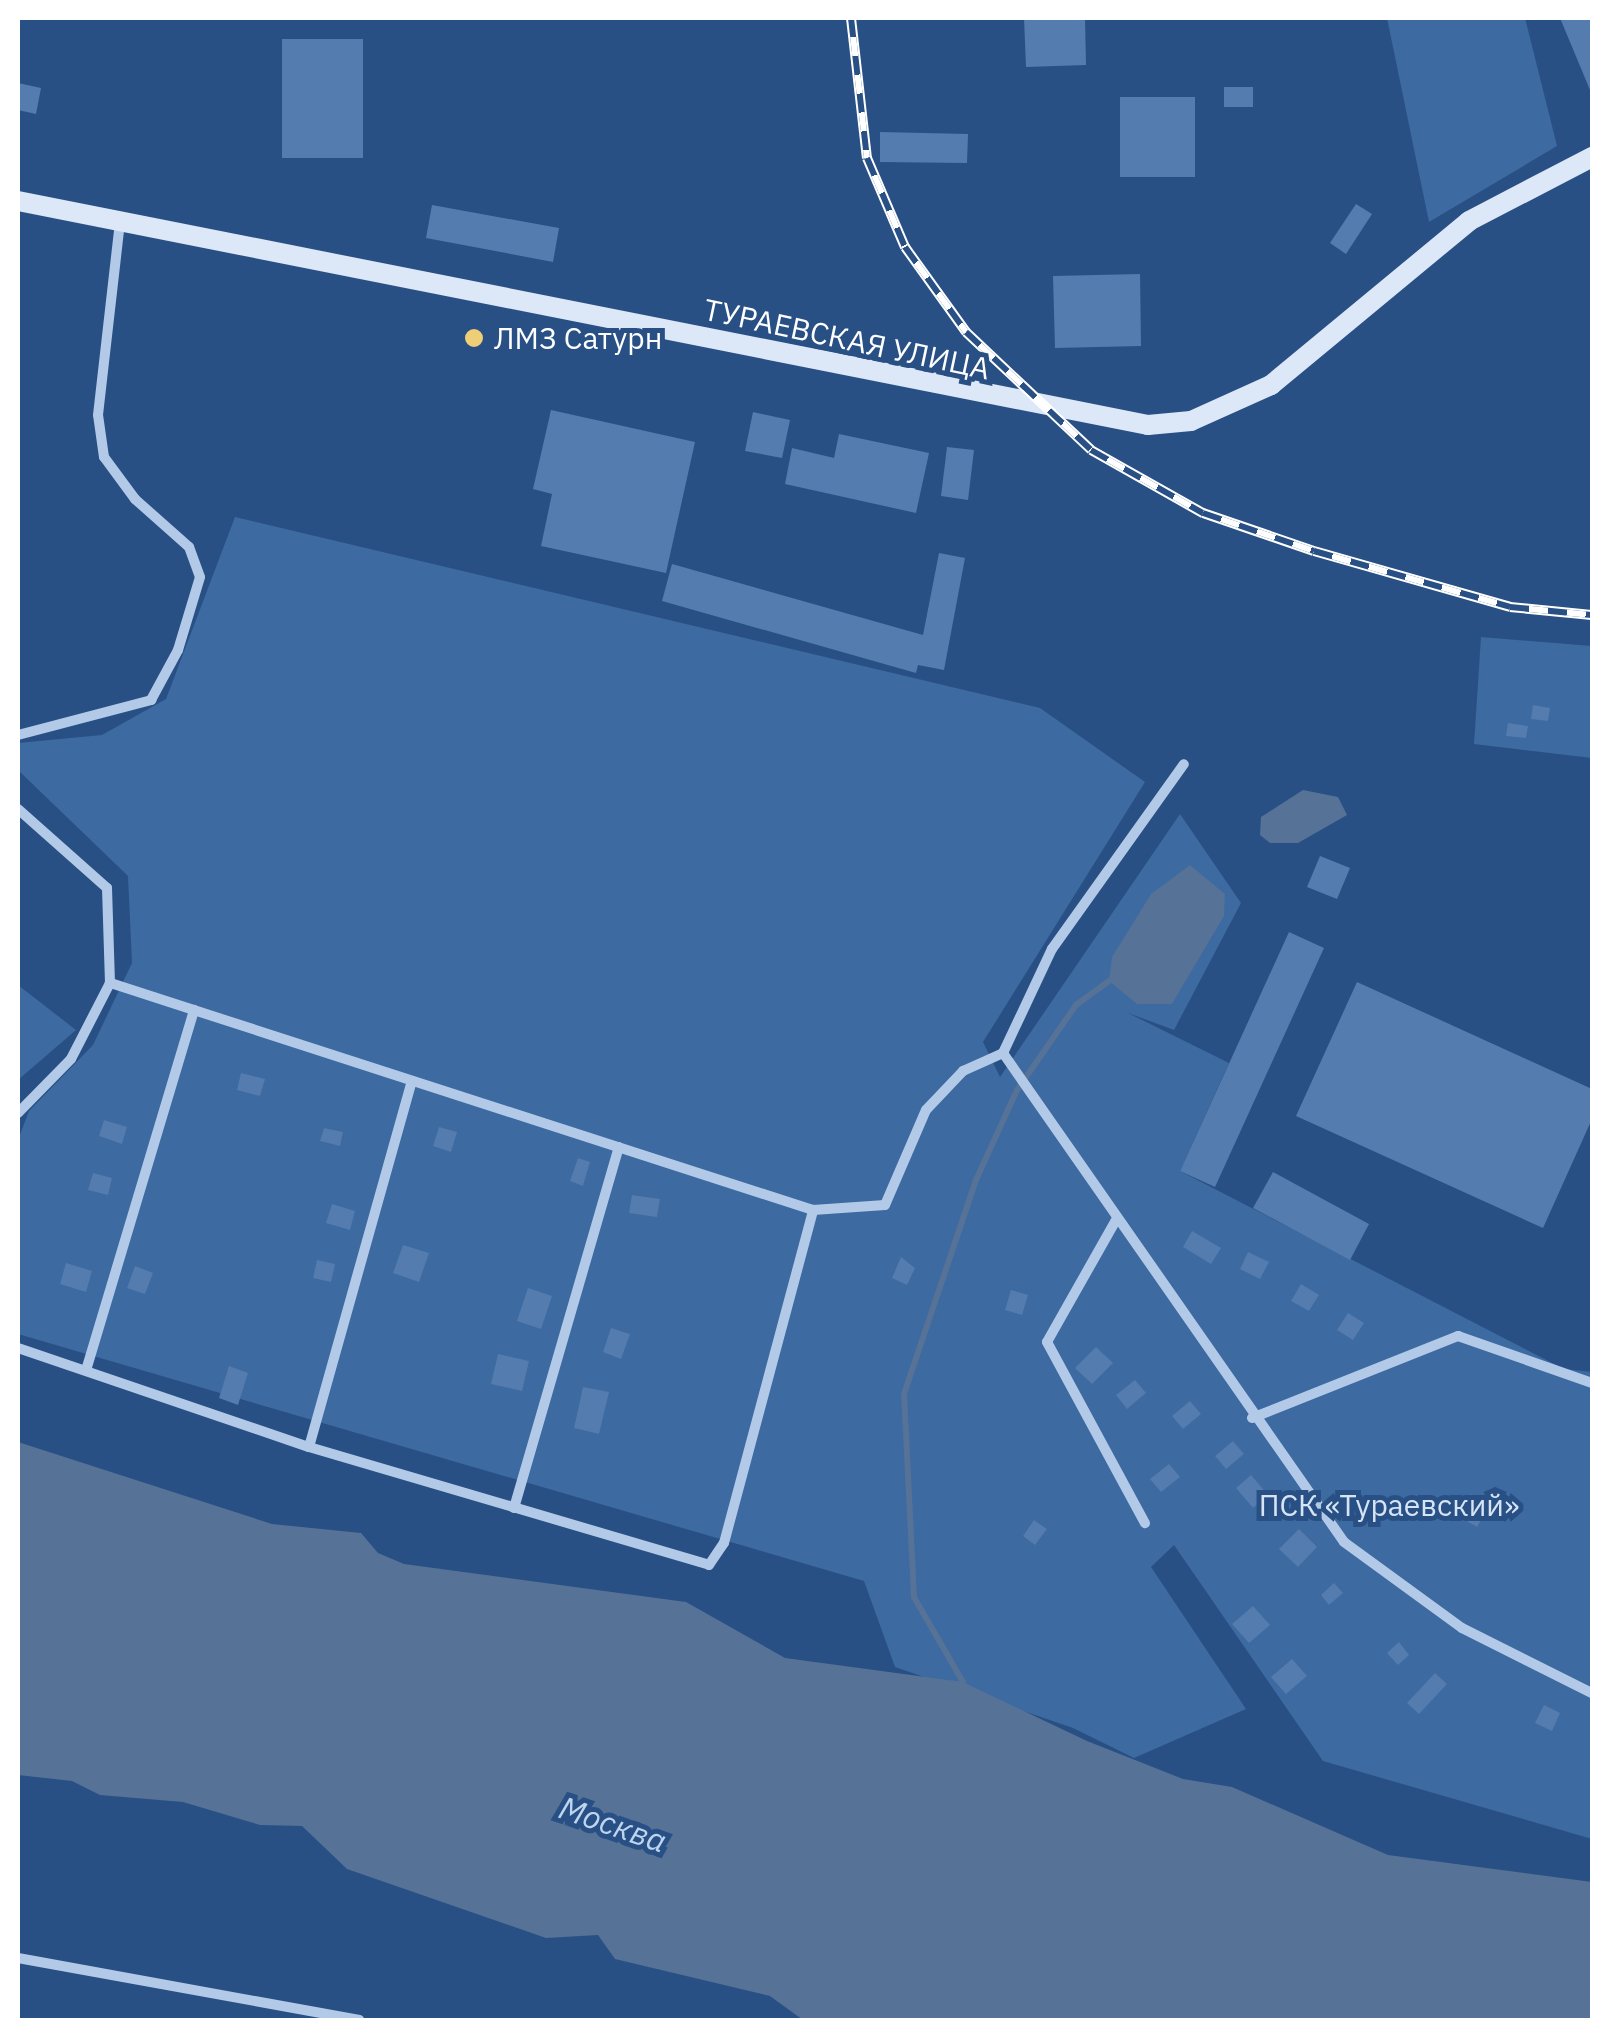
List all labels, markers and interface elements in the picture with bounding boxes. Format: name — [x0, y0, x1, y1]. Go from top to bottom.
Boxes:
street label: ТУРАЕВСКАЯ УЛИЦА — [701, 291, 993, 387]
place label: ЛМЗ Сатурн — [494, 320, 662, 356]
marker: ЛМЗ Сатурн — [463, 327, 485, 349]
park label: ПСК «Тураевский» — [1259, 1487, 1519, 1523]
water label: Москва — [554, 1788, 672, 1860]

